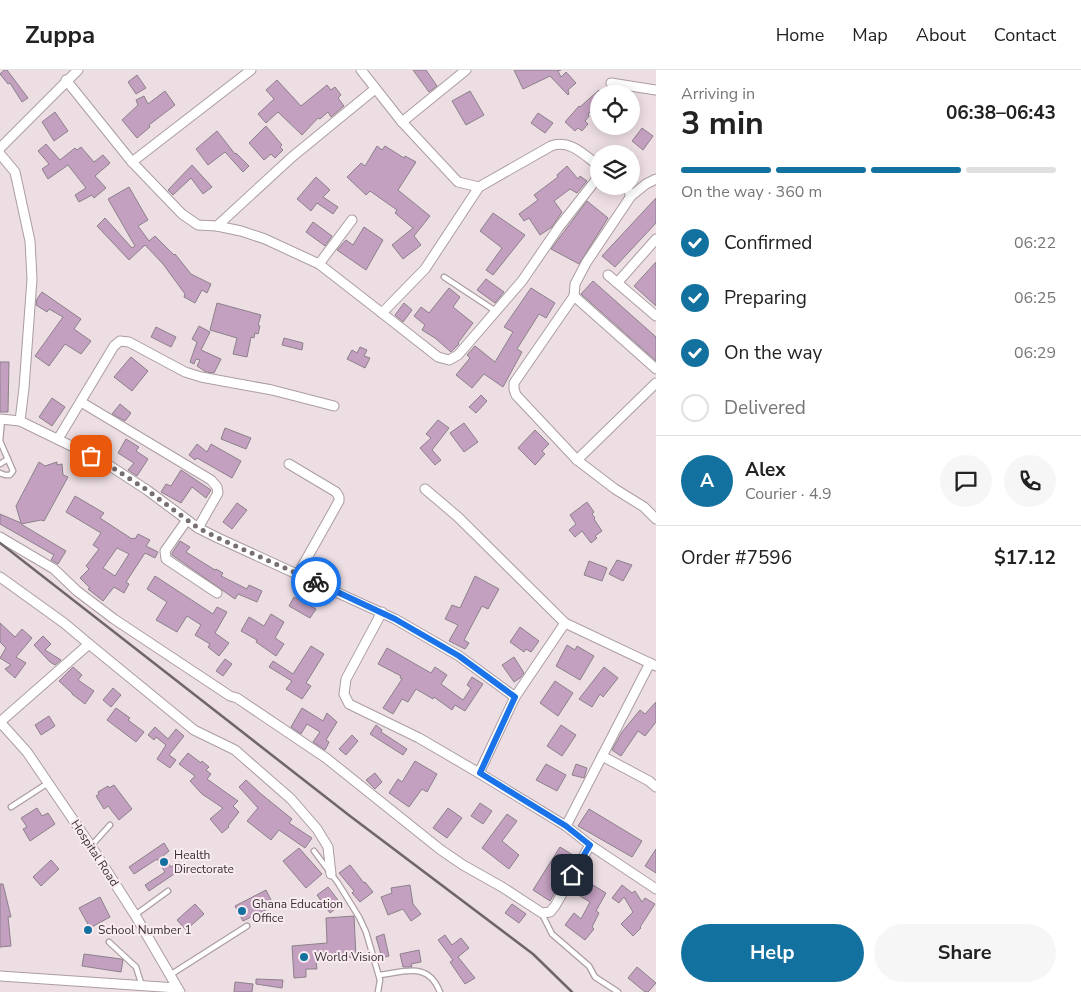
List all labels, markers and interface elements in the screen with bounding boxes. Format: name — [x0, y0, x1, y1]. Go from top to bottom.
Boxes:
text: Zuppa — [25, 19, 95, 51]
text: Home — [776, 23, 824, 47]
text: Map — [852, 23, 888, 47]
text: About — [916, 23, 966, 47]
text: Contact — [994, 23, 1056, 47]
text: Arriving in — [681, 83, 755, 105]
map controls — [590, 85, 640, 195]
button: locate — [590, 85, 640, 135]
text: 06:38–06:43 — [946, 100, 1056, 126]
text: 3 min — [681, 102, 764, 145]
button: layers — [590, 145, 640, 195]
text: On the way · 360 m — [681, 181, 822, 203]
icon: check — [681, 229, 709, 257]
text: Confirmed — [724, 230, 812, 256]
text: 06:22 — [1014, 232, 1056, 254]
icon: check — [681, 284, 709, 312]
text: Preparing — [724, 285, 807, 311]
text: 06:25 — [1014, 287, 1056, 309]
icon: check — [681, 339, 709, 367]
text: On the way — [724, 340, 822, 366]
text: 06:29 — [1014, 342, 1056, 364]
text: Delivered — [724, 395, 806, 421]
pin — [70, 435, 112, 477]
icon: bag — [77, 442, 105, 470]
button: chat — [940, 455, 992, 507]
button: phone — [1004, 455, 1056, 507]
text: Alex — [745, 457, 786, 483]
text: A — [700, 468, 714, 494]
text: Courier · 4.9 — [745, 483, 831, 505]
text: Order #7596 — [681, 545, 792, 571]
text: $17.12 — [994, 545, 1056, 571]
courier — [291, 557, 341, 607]
icon: bike — [302, 568, 330, 596]
street label: Hospital Road — [67, 817, 123, 889]
place label: Health Directorate — [174, 847, 234, 877]
pin — [551, 854, 593, 896]
marker: Health Directorate — [158, 856, 170, 868]
icon: home — [558, 861, 586, 889]
place label: Ghana Education Office — [252, 896, 343, 926]
marker: Ghana Education Office — [236, 905, 248, 917]
place label: School Number 1 — [98, 922, 192, 938]
marker: School Number 1 — [82, 924, 94, 936]
button: Help — [681, 924, 864, 982]
button: Share — [874, 924, 1056, 982]
place label: World Vision — [314, 949, 384, 965]
marker: World Vision — [298, 951, 310, 963]

